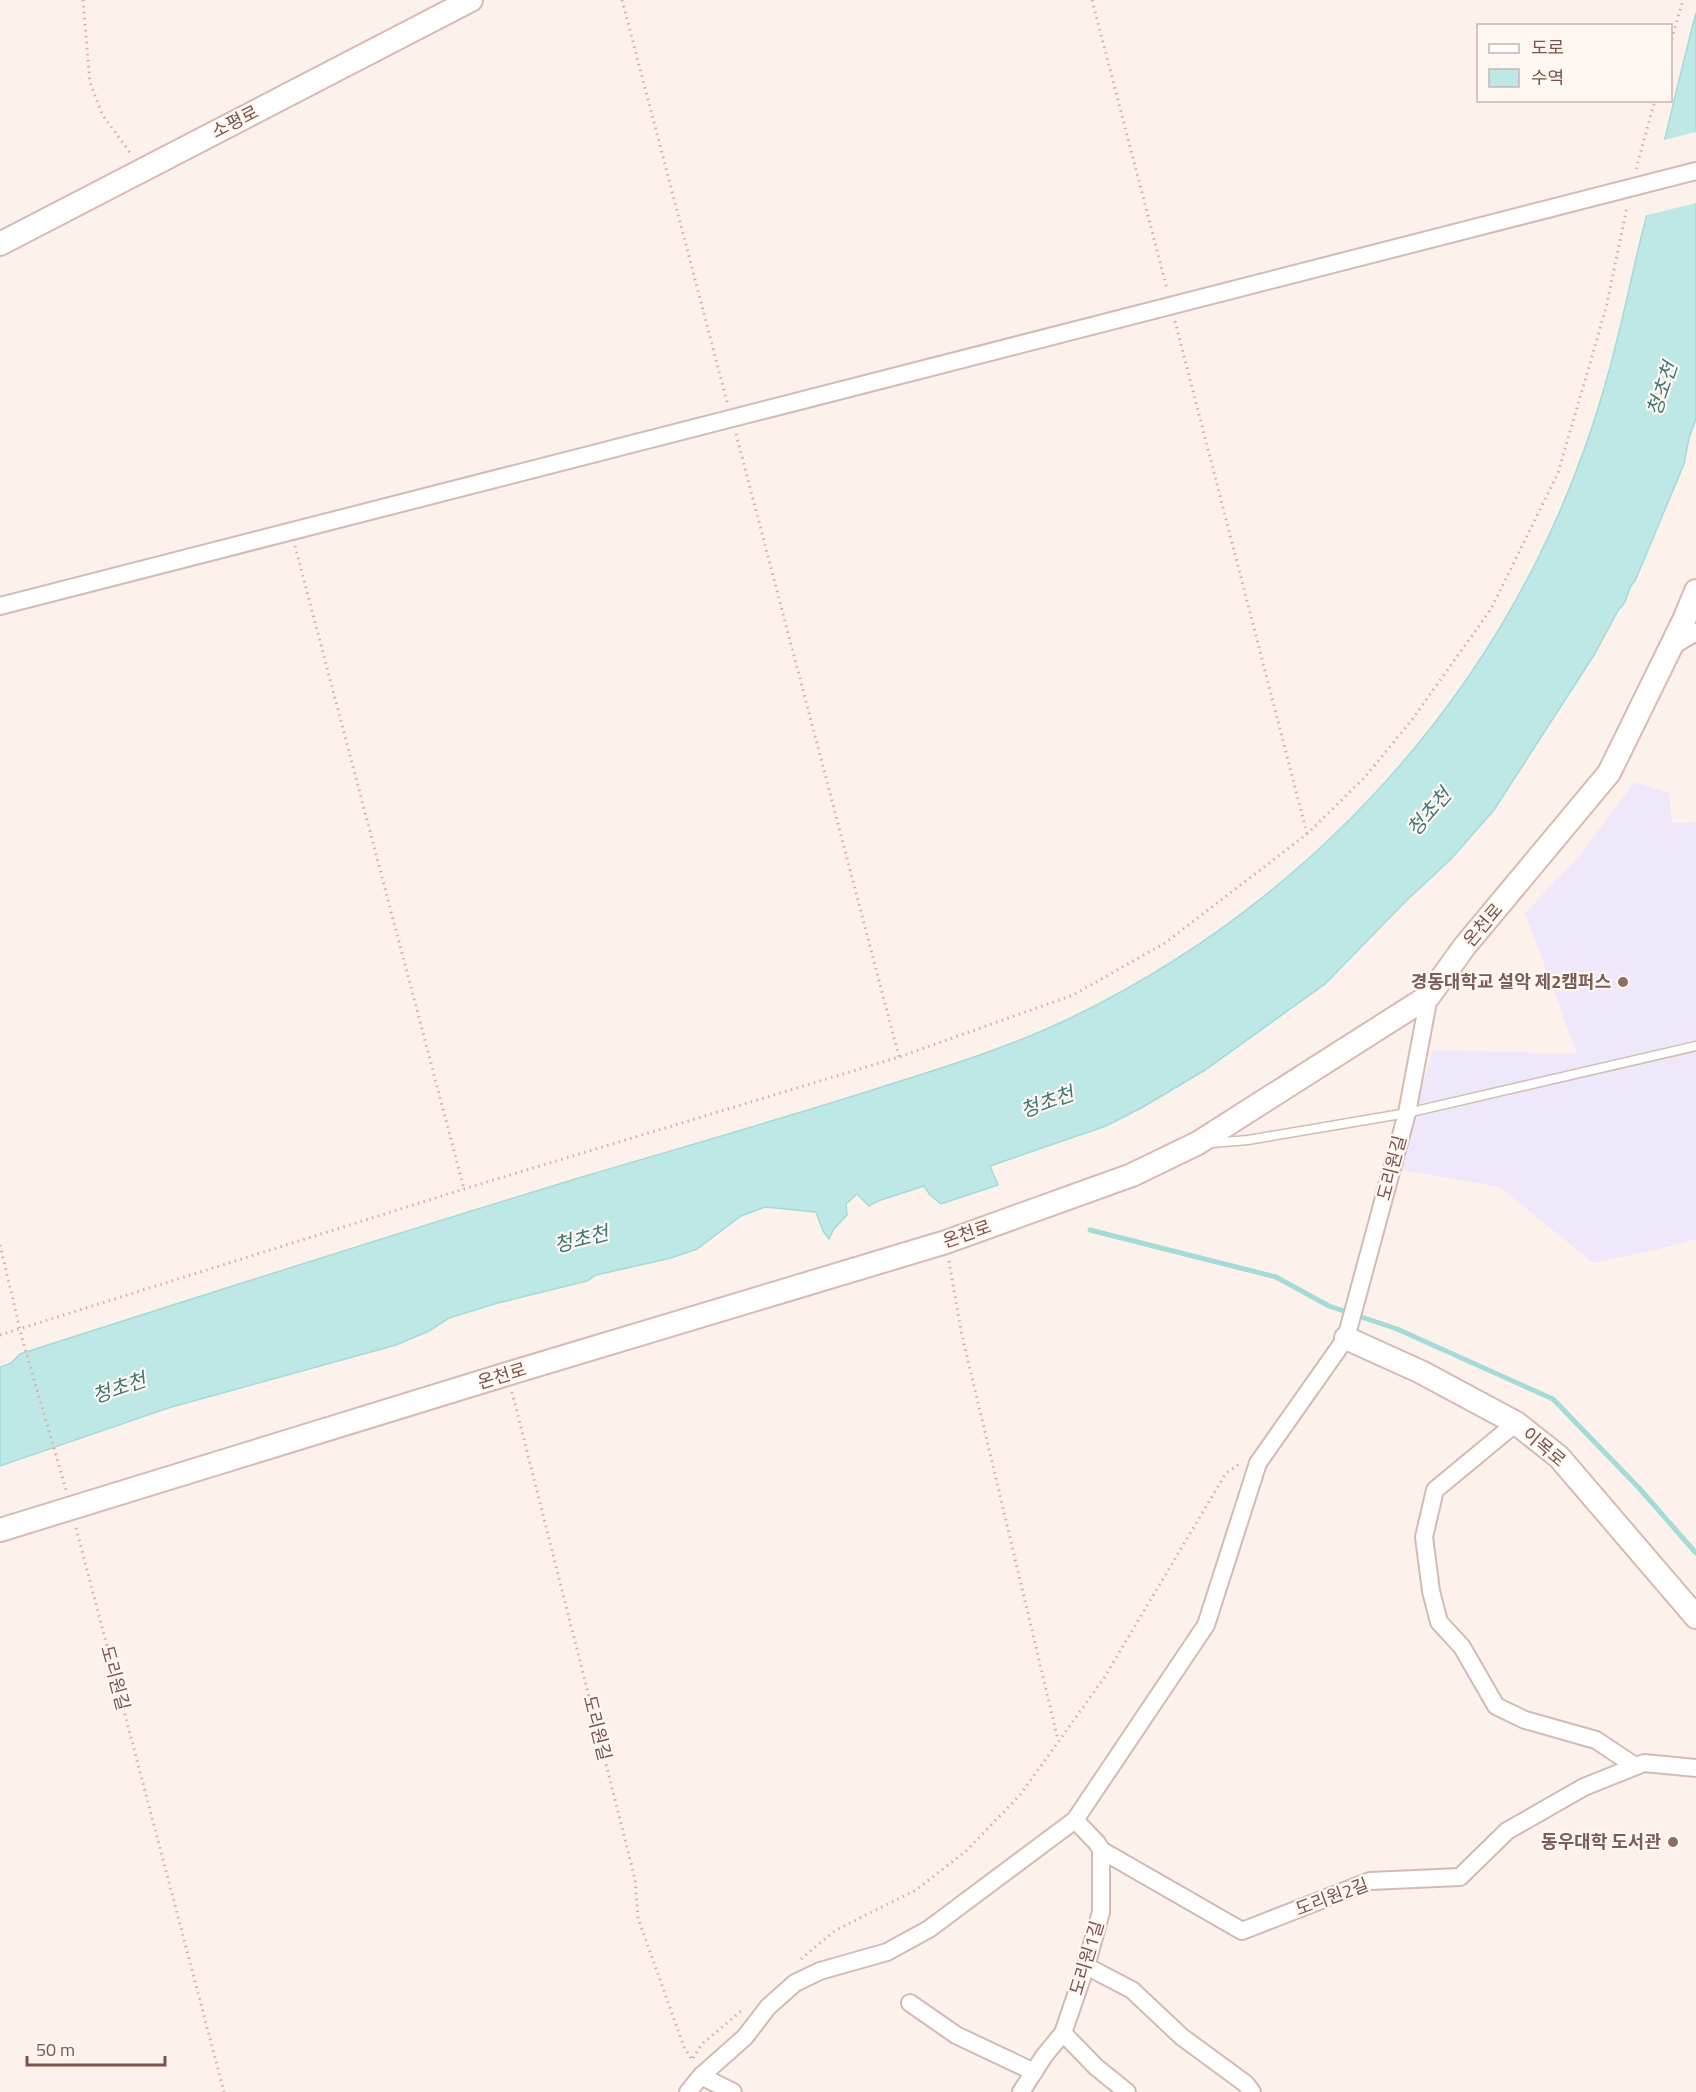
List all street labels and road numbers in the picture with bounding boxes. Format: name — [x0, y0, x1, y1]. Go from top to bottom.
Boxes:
street label: 소평로 — [207, 98, 263, 145]
street label: 온천로 — [1456, 897, 1509, 952]
street label: 도리원길 — [1370, 1132, 1413, 1203]
street label: 온천로 — [939, 1213, 995, 1254]
street label: 온천로 — [474, 1355, 530, 1396]
street label: 이목로 — [1517, 1420, 1572, 1473]
street label: 도리원길 — [94, 1642, 137, 1713]
street label: 도리원길 — [576, 1692, 619, 1763]
street label: 도리원2길 — [1291, 1871, 1372, 1922]
street label: 도리원1길 — [1062, 1917, 1111, 1998]

